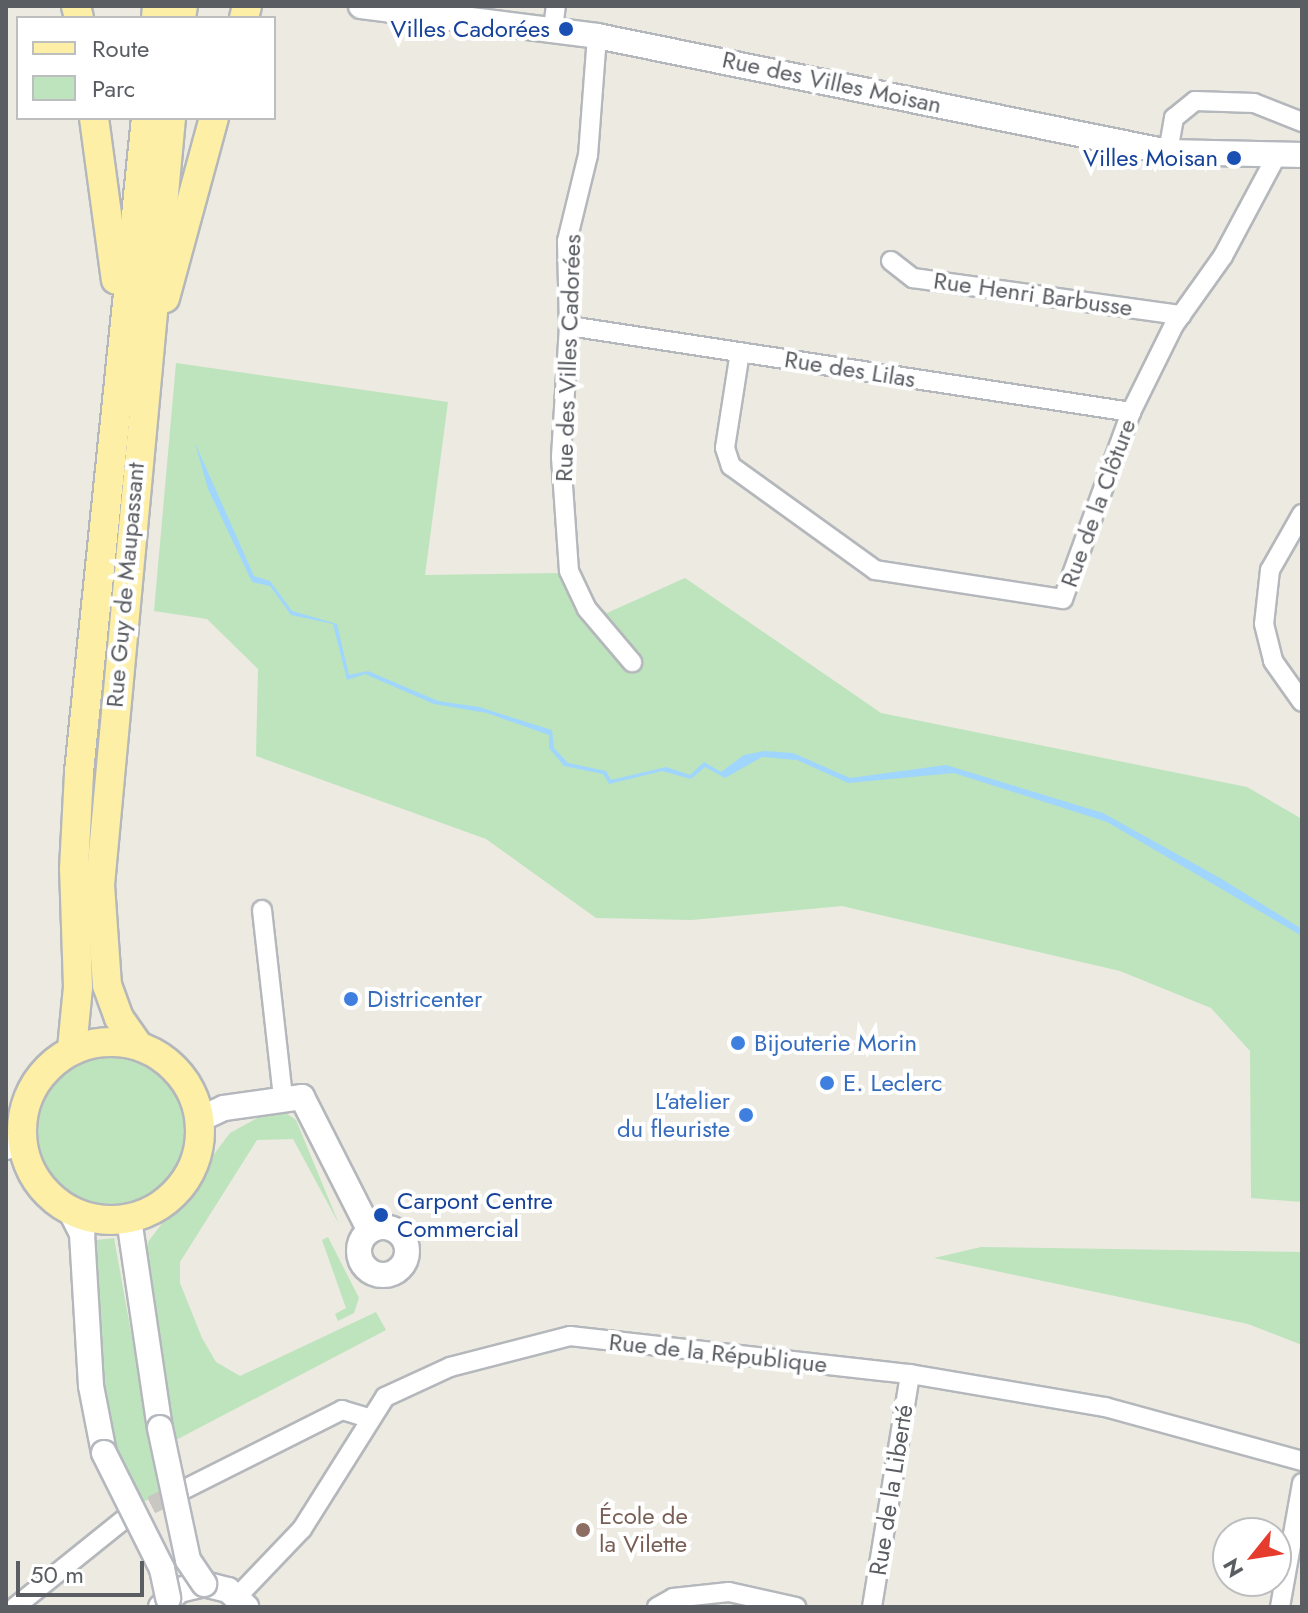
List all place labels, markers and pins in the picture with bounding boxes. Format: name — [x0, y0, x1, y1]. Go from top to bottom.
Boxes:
place label: Villes Cadorées — [391, 15, 550, 43]
marker: Villes Cadorées — [557, 20, 575, 38]
place label: Villes Moisan — [1083, 144, 1218, 172]
marker: Villes Moisan — [1225, 149, 1243, 167]
place label: Districenter — [367, 985, 482, 1013]
marker: Districenter — [342, 990, 360, 1008]
place label: Bijouterie Morin — [754, 1029, 917, 1057]
marker: Bijouterie Morin — [729, 1034, 747, 1052]
place label: E. Leclerc — [843, 1069, 942, 1097]
marker: E. Leclerc — [818, 1074, 836, 1092]
place label: L'atelier du fleuriste — [617, 1087, 730, 1143]
marker: L'atelier du fleuriste — [737, 1106, 755, 1124]
place label: Carpont Centre Commercial — [397, 1187, 553, 1243]
marker: Carpont Centre Commercial — [372, 1206, 390, 1224]
place label: École de la Vilette — [599, 1502, 688, 1558]
marker: École de la Vilette — [574, 1521, 592, 1539]

